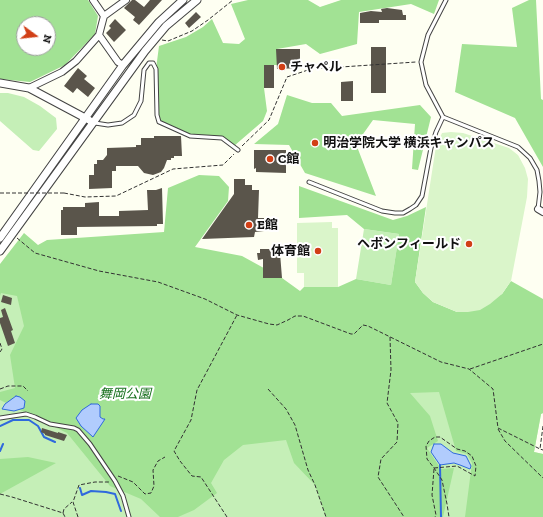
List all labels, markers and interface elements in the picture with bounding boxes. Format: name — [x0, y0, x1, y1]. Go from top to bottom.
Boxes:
north arrow — [16, 16, 56, 56]
text: N — [40, 33, 54, 45]
place label: チャペル — [290, 59, 342, 75]
marker: チャペル — [277, 62, 287, 72]
place label: 明治学院大学 横浜キャンパス — [323, 135, 494, 151]
marker: 明治学院大学 横浜キャンパス — [310, 138, 320, 148]
place label: C館 — [278, 151, 299, 167]
marker: C館 — [265, 154, 275, 164]
place label: E館 — [257, 217, 278, 233]
marker: E館 — [244, 220, 254, 230]
place label: ヘボンフィールド — [357, 236, 461, 252]
marker: ヘボンフィールド — [464, 239, 474, 249]
place label: 体育館 — [271, 243, 310, 259]
marker: 体育館 — [313, 246, 323, 256]
park label: 舞岡公園 — [99, 386, 151, 402]

